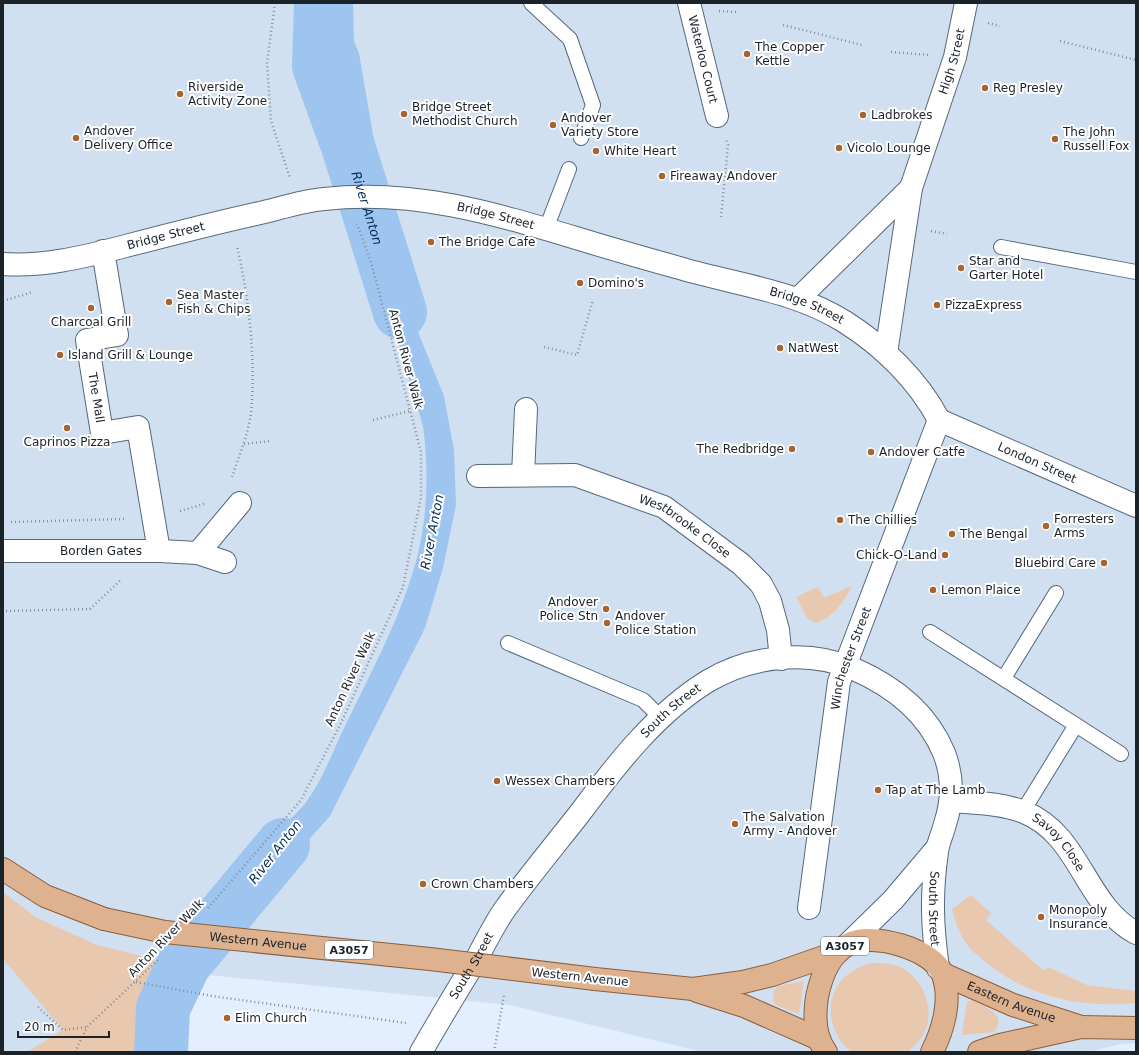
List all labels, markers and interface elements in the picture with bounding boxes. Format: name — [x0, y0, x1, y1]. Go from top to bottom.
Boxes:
street label: Waterloo Court — [685, 14, 721, 105]
street label: High Street — [936, 27, 968, 96]
place label: The Copper Kettle — [754, 40, 824, 68]
marker: The Copper Kettle — [742, 49, 752, 59]
place label: Riverside Activity Zone — [188, 80, 267, 108]
place label: Reg Presley — [993, 81, 1063, 95]
marker: Reg Presley — [980, 83, 990, 93]
marker: Riverside Activity Zone — [175, 89, 185, 99]
place label: Bridge Street Methodist Church — [412, 100, 518, 128]
place label: Ladbrokes — [871, 108, 932, 122]
marker: Bridge Street Methodist Church — [399, 109, 409, 119]
marker: Ladbrokes — [858, 110, 868, 120]
place label: Andover Variety Store — [561, 111, 639, 139]
marker: Andover Variety Store — [548, 120, 558, 130]
place label: Andover Delivery Office — [84, 124, 173, 152]
place label: The John Russell Fox — [1062, 125, 1129, 153]
marker: Andover Delivery Office — [71, 133, 81, 143]
marker: The John Russell Fox — [1050, 134, 1060, 144]
place label: Vicolo Lounge — [847, 141, 931, 155]
marker: Vicolo Lounge — [834, 143, 844, 153]
place label: White Heart — [604, 144, 676, 158]
marker: White Heart — [591, 146, 601, 156]
water label: River Anton — [349, 169, 386, 247]
place label: Fireaway Andover — [670, 169, 777, 183]
marker: Fireaway Andover — [657, 171, 667, 181]
street label: Bridge Street — [456, 199, 536, 232]
street label: Bridge Street — [126, 219, 206, 252]
place label: The Bridge Cafe — [438, 235, 535, 249]
marker: The Bridge Cafe — [426, 237, 436, 247]
place label: Star and Garter Hotel — [969, 254, 1043, 282]
marker: Star and Garter Hotel — [956, 263, 966, 273]
place label: Domino's — [588, 276, 644, 290]
marker: Domino's — [575, 278, 585, 288]
street label: Bridge Street — [768, 284, 847, 327]
place label: Sea Master Fish & Chips — [177, 288, 250, 316]
marker: Sea Master Fish & Chips — [164, 297, 174, 307]
place label: PizzaExpress — [945, 298, 1022, 312]
marker: PizzaExpress — [932, 300, 942, 310]
marker: Charcoal Grill — [86, 303, 96, 313]
street label: Anton River Walk — [386, 307, 426, 411]
place label: Charcoal Grill — [51, 315, 131, 329]
place label: NatWest — [788, 341, 839, 355]
marker: NatWest — [775, 343, 785, 353]
place label: Island Grill & Lounge — [68, 348, 193, 362]
marker: Island Grill & Lounge — [55, 350, 65, 360]
street label: The Mall — [85, 371, 107, 424]
marker: Caprinos Pizza — [62, 423, 72, 433]
place label: Caprinos Pizza — [24, 435, 110, 449]
street label: London Street — [996, 440, 1079, 486]
place label: The Redbridge — [696, 442, 784, 456]
marker: The Redbridge — [787, 444, 797, 454]
place label: Andover Catfe — [879, 445, 965, 459]
marker: Andover Catfe — [866, 447, 876, 457]
street label: Westbrooke Close — [637, 492, 733, 561]
water label: River Anton — [417, 493, 447, 571]
place label: Forresters Arms — [1054, 512, 1114, 540]
place label: The Chillies — [847, 513, 917, 527]
marker: The Chillies — [835, 515, 845, 525]
marker: Forresters Arms — [1041, 521, 1051, 531]
place label: The Bengal — [959, 527, 1028, 541]
marker: The Bengal — [947, 529, 957, 539]
street label: Borden Gates — [60, 544, 142, 558]
place label: Chick-O-Land — [856, 548, 937, 562]
marker: Chick-O-Land — [940, 550, 950, 560]
place label: Bluebird Care — [1015, 556, 1096, 570]
marker: Bluebird Care — [1099, 558, 1109, 568]
place label: Lemon Plaice — [941, 583, 1021, 597]
marker: Lemon Plaice — [928, 585, 938, 595]
place label: Andover Police Stn — [539, 595, 598, 623]
marker: Andover Police Stn — [601, 604, 611, 614]
street label: Winchester Street — [828, 605, 874, 711]
place label: Andover Police Station — [615, 609, 696, 637]
marker: Andover Police Station — [602, 618, 612, 628]
street label: Anton River Walk — [322, 629, 378, 729]
street label: South Street — [638, 680, 704, 741]
place label: Wessex Chambers — [505, 774, 615, 788]
marker: Wessex Chambers — [492, 776, 502, 786]
place label: Tap at The Lamb — [885, 783, 985, 797]
marker: Tap at The Lamb — [873, 785, 883, 795]
place label: The Salvation Army - Andover — [742, 810, 837, 838]
street label: Savoy Close — [1030, 810, 1088, 874]
water label: River Anton — [246, 817, 304, 887]
marker: The Salvation Army - Andover — [730, 819, 740, 829]
street label: South Street — [926, 870, 942, 947]
place label: Crown Chambers — [431, 877, 534, 891]
marker: Crown Chambers — [418, 879, 428, 889]
street label: Anton River Walk — [125, 896, 207, 980]
place label: Monopoly Insurance — [1049, 903, 1108, 931]
marker: Monopoly Insurance — [1036, 912, 1046, 922]
street label: Western Avenue — [209, 930, 307, 953]
street label: South Street — [447, 930, 497, 1002]
road number: A3057 — [821, 937, 869, 955]
road number: A3057 — [325, 941, 373, 959]
street label: Western Avenue — [531, 965, 629, 989]
street label: Eastern Avenue — [965, 979, 1058, 1025]
place label: Elim Church — [235, 1011, 307, 1025]
scale bar — [18, 1013, 109, 1039]
marker: Elim Church — [222, 1013, 232, 1023]
text: 20 m — [24, 1020, 55, 1034]

